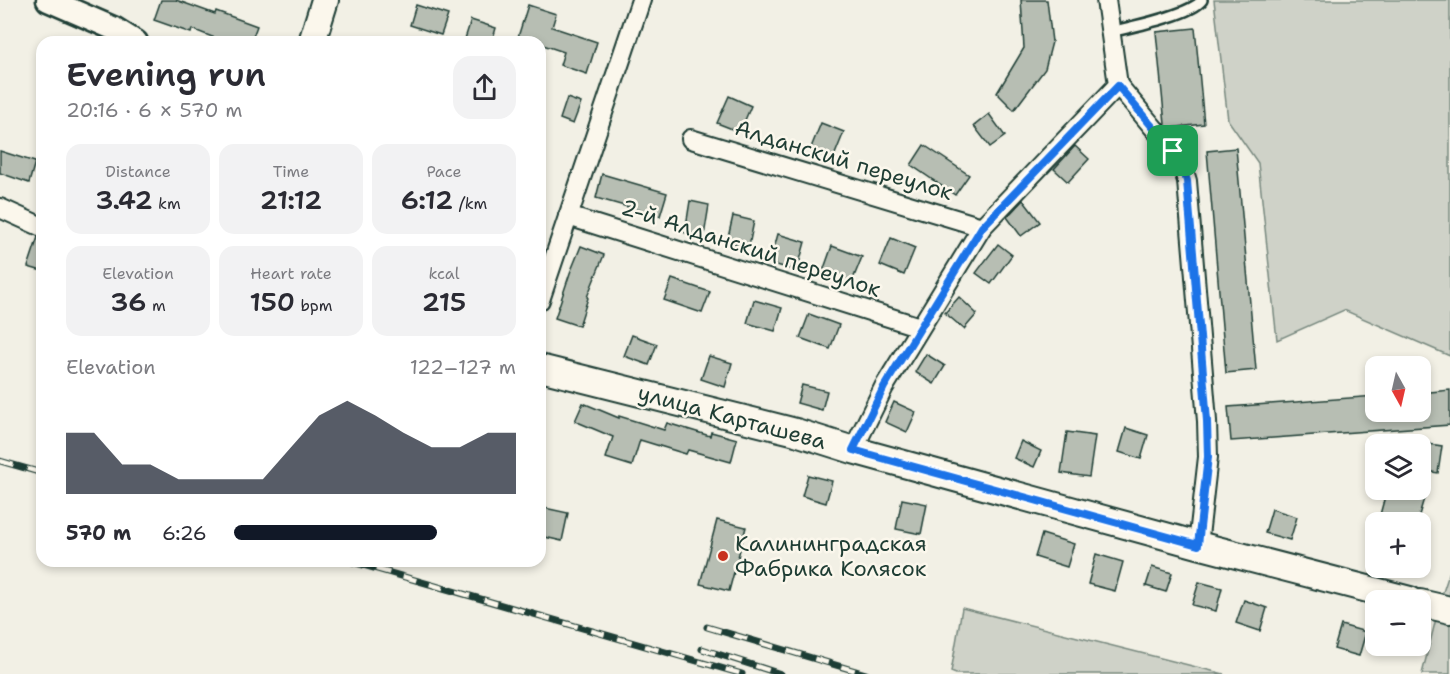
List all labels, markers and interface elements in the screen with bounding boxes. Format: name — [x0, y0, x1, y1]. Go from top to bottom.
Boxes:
text: Evening run — [66, 52, 266, 97]
button: share — [453, 56, 516, 119]
text: 20:16 · 6 × 570 m — [66, 97, 242, 123]
street label: Алданский переулок — [732, 113, 957, 207]
pin — [1147, 125, 1198, 176]
icon: arrive — [1156, 134, 1189, 167]
text: Distance — [105, 161, 171, 182]
text: Time — [273, 161, 309, 182]
text: Pace — [426, 161, 462, 182]
text: 3.42 — [95, 182, 153, 217]
text: 21:12 — [260, 182, 322, 217]
text: 6:12 — [401, 182, 453, 217]
street label: 2-й Алданский переулок — [618, 192, 885, 304]
text: km — [153, 193, 181, 214]
text: /km — [453, 193, 487, 214]
text: Elevation — [102, 263, 174, 284]
text: Heart rate — [250, 263, 332, 284]
text: kcal — [428, 263, 460, 284]
text: 36 — [110, 284, 146, 319]
text: 150 — [249, 284, 295, 319]
text: 215 — [422, 284, 466, 319]
text: m — [146, 295, 166, 316]
text: bpm — [295, 295, 333, 316]
text: Elevation — [66, 354, 156, 380]
text: 122–127 m — [410, 354, 516, 380]
north arrow — [1365, 356, 1431, 422]
map controls — [1365, 356, 1431, 656]
street label: улица Карташева — [635, 378, 830, 456]
button: layers — [1365, 434, 1431, 500]
button: + — [1365, 512, 1431, 578]
text: 570 m — [66, 520, 131, 546]
text: 6:26 — [162, 520, 207, 546]
place label: Калининградская Фабрика Колясок — [735, 529, 927, 583]
marker: Калининградская Фабрика Колясок — [716, 549, 730, 563]
button: − — [1365, 590, 1431, 656]

